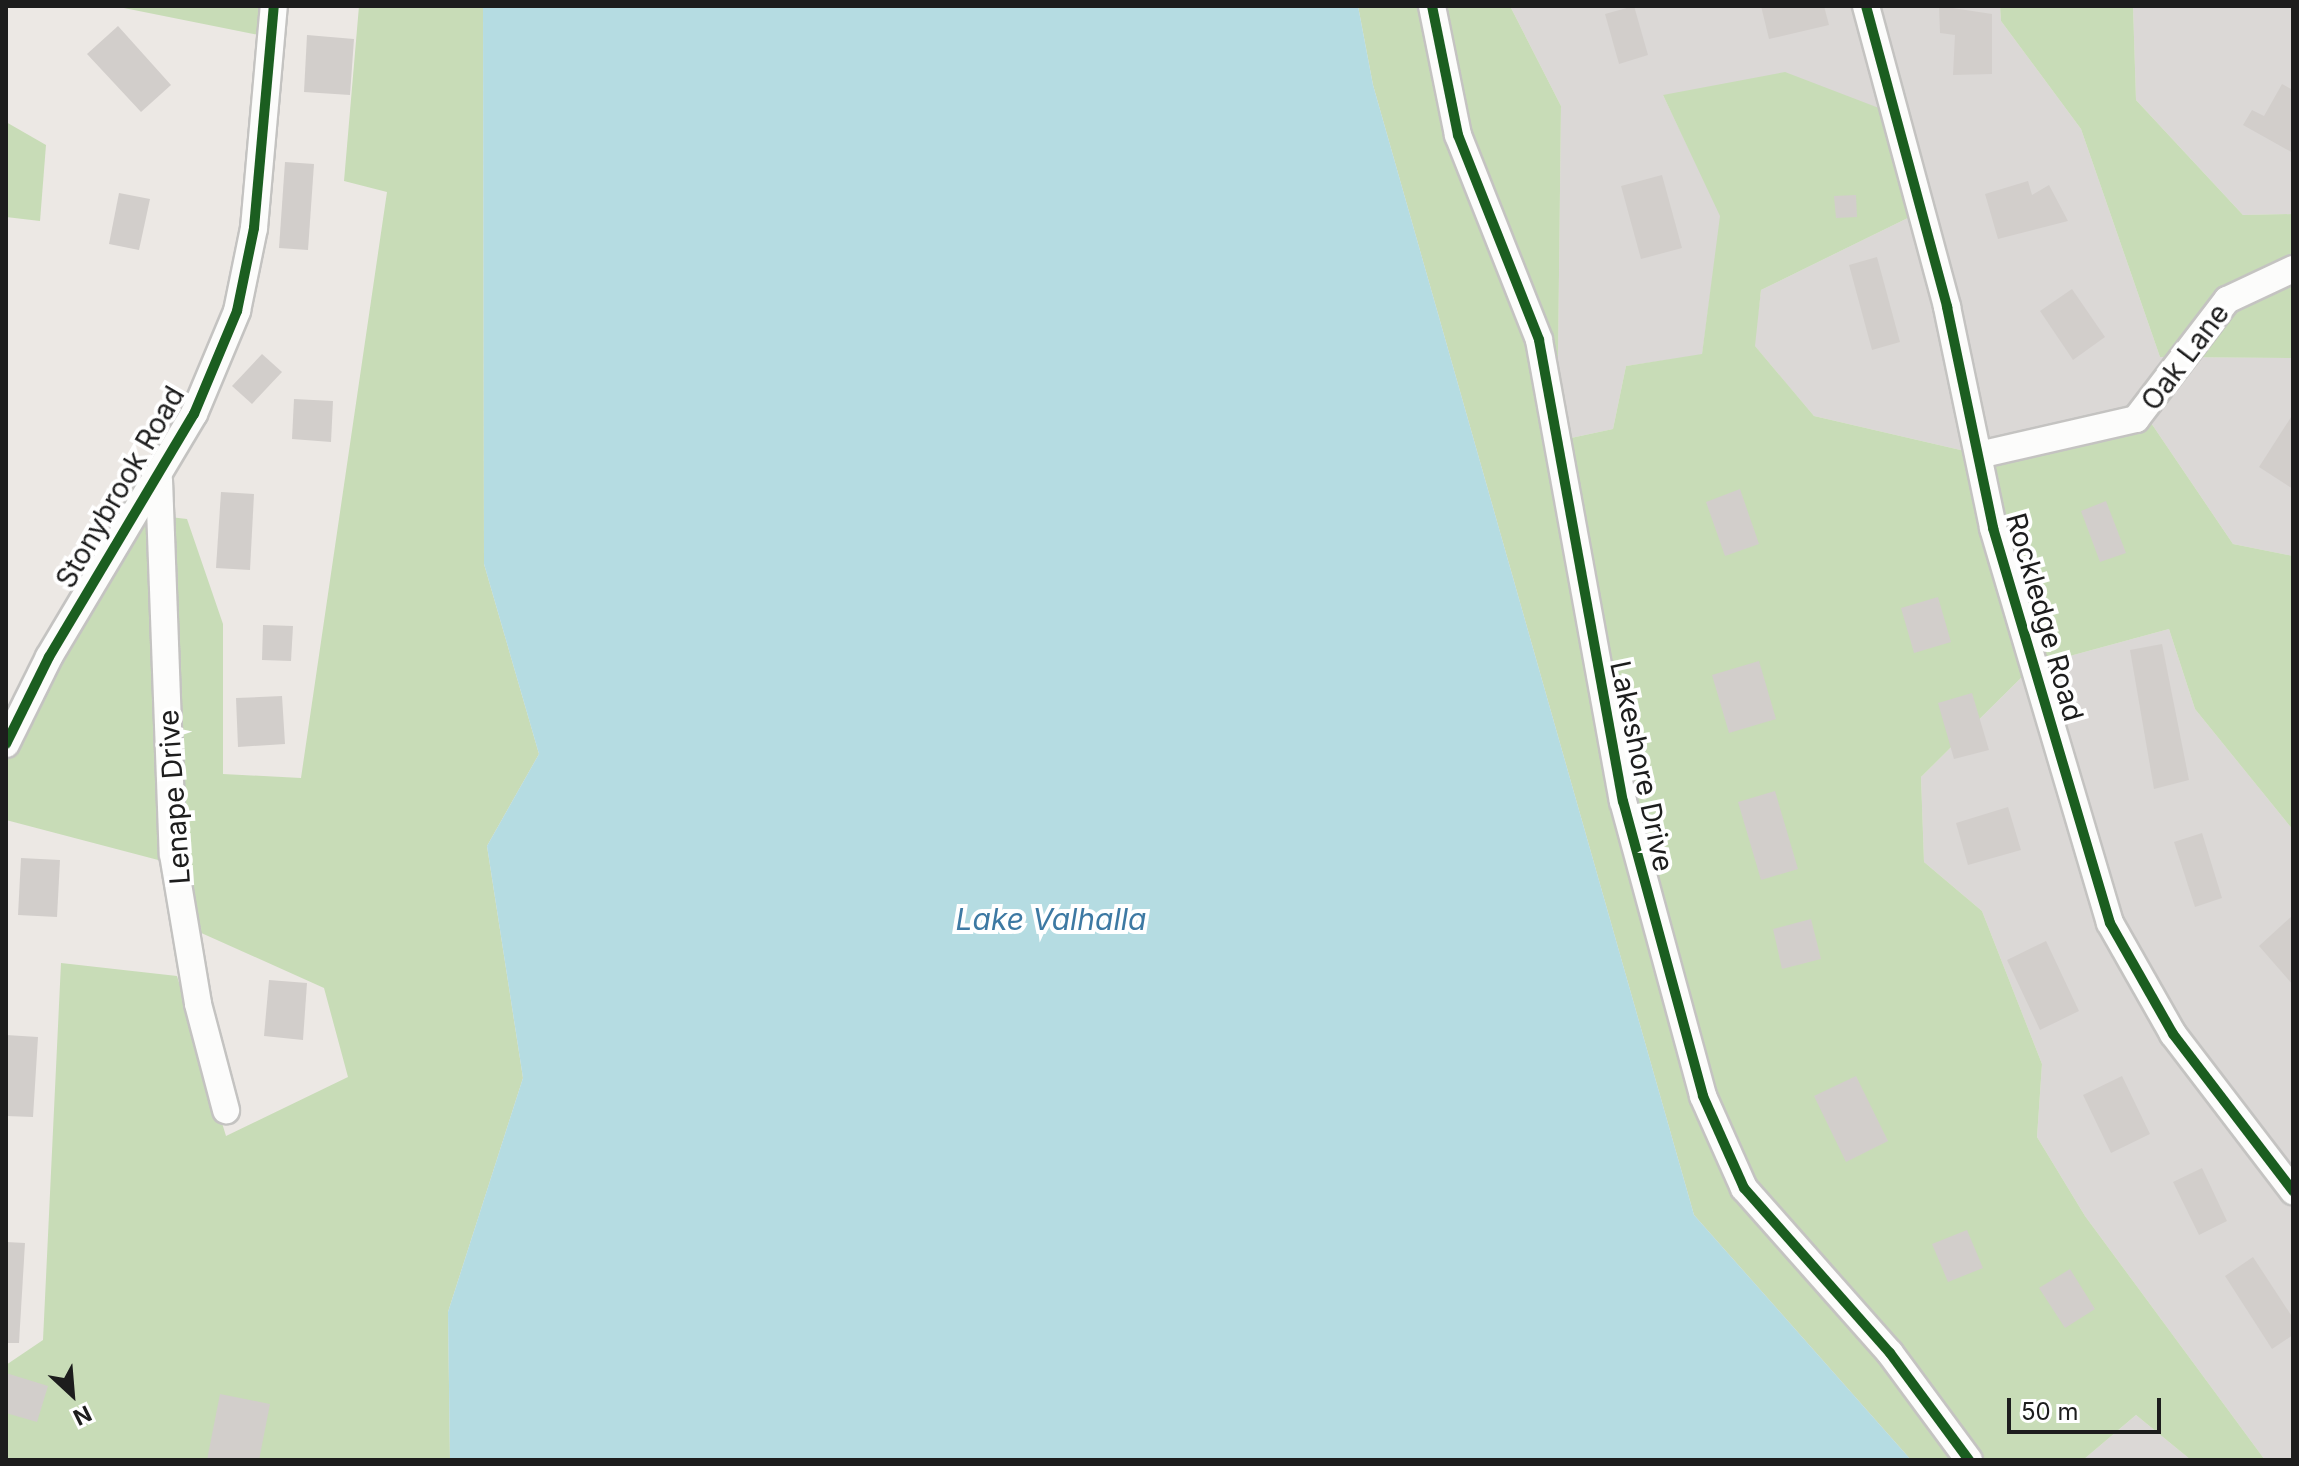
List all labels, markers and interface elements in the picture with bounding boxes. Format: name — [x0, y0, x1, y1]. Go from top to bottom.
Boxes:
street label: Oak Lane — [2134, 297, 2236, 417]
street label: Stonybrook Road — [49, 380, 191, 594]
street label: Rockledge Road — [1999, 509, 2091, 725]
street label: Lakeshore Drive — [1603, 658, 1681, 874]
street label: Lenape Drive — [151, 708, 197, 886]
water label: Lake Valhalla — [956, 901, 1146, 937]
north arrow — [32, 1354, 112, 1434]
scale bar — [2011, 1382, 2165, 1432]
text: 50 m — [2021, 1397, 2079, 1426]
text: N — [69, 1400, 96, 1431]

